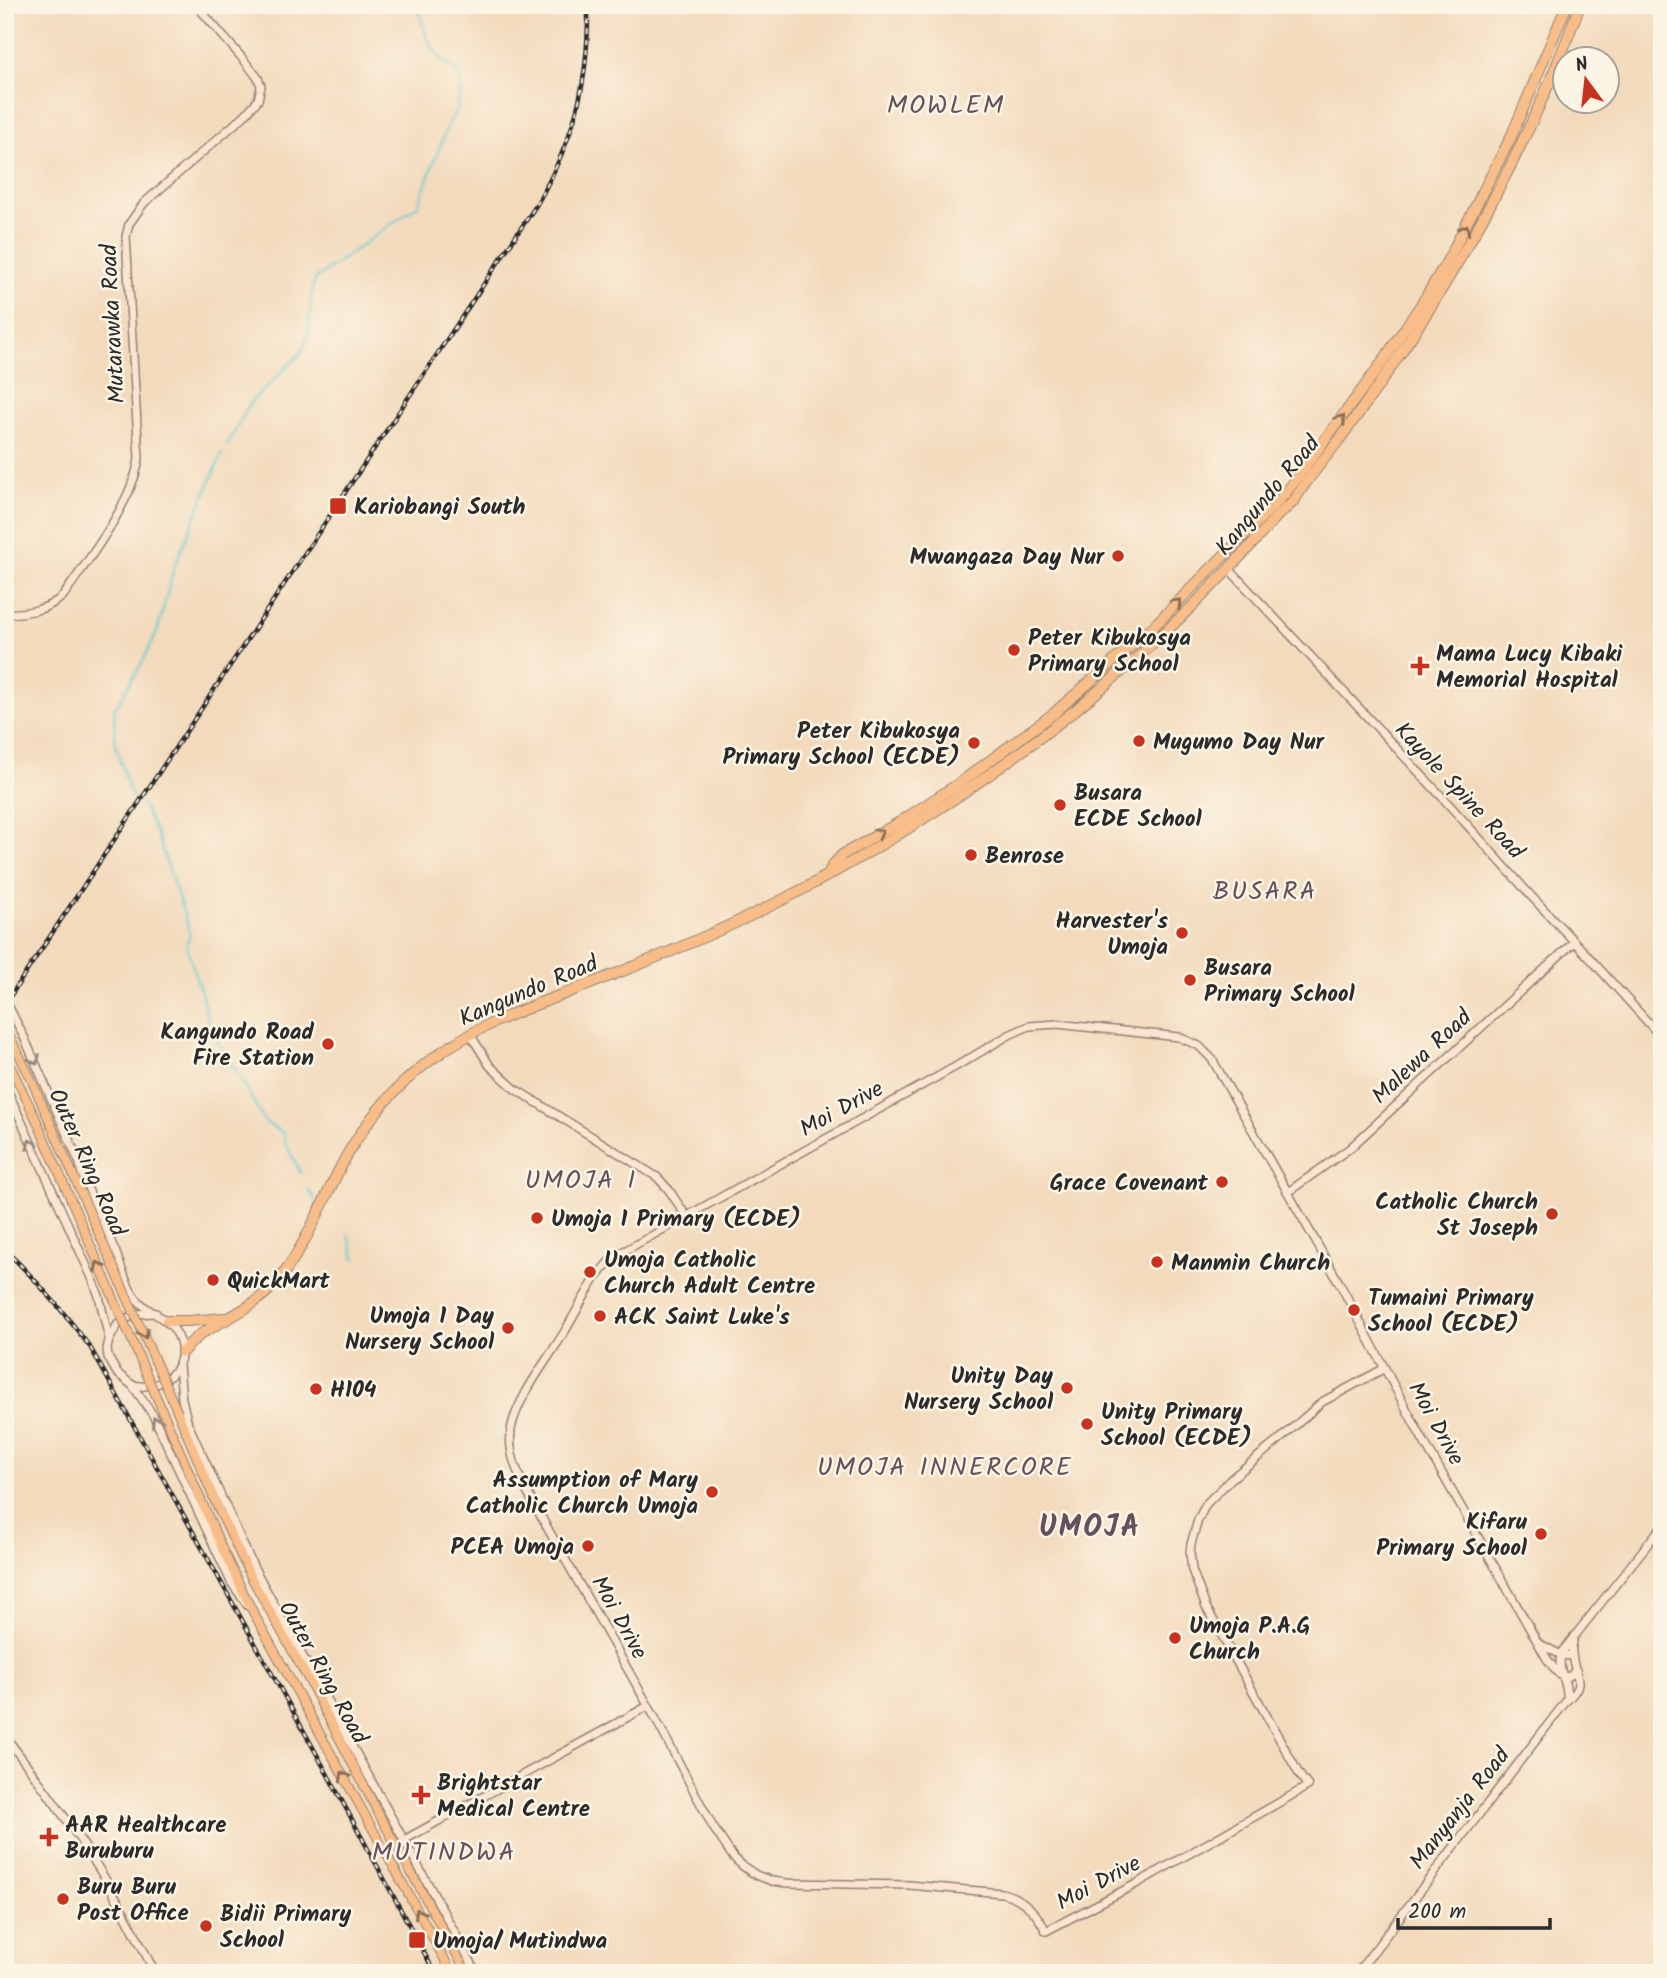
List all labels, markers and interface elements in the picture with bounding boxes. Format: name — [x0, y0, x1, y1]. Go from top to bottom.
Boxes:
north arrow — [1552, 46, 1622, 116]
text: N — [1572, 49, 1592, 82]
district label: MOWLEM — [887, 85, 1005, 127]
one-way arrow — [1457, 224, 1470, 236]
street label: Mutarawka Road — [92, 243, 136, 405]
one-way arrow — [1333, 414, 1345, 427]
street label: Kangundo Road — [1207, 428, 1330, 565]
place label: Kariobangi South — [354, 490, 526, 526]
marker: Kariobangi South — [328, 496, 348, 516]
place label: Mwangaza Day Nur — [910, 540, 1106, 576]
marker: Mwangaza Day Nur — [1110, 548, 1126, 564]
one-way arrow — [1168, 599, 1181, 612]
place label: Peter Kibukosya Primary School — [1028, 621, 1191, 683]
place label: Mama Lucy Kibaki Memorial Hospital — [1436, 637, 1623, 699]
marker: Peter Kibukosya Primary School — [1006, 642, 1022, 658]
marker: Mama Lucy Kibaki Memorial Hospital — [1410, 656, 1430, 676]
place label: Peter Kibukosya Primary School (ECDE) — [722, 714, 960, 776]
street label: Kayole Spine Road — [1385, 714, 1533, 869]
place label: Mugumo Day Nur — [1153, 725, 1326, 761]
marker: Mugumo Day Nur — [1131, 733, 1147, 749]
marker: Peter Kibukosya Primary School (ECDE) — [966, 735, 982, 751]
place label: Busara ECDE School — [1074, 776, 1203, 838]
marker: Busara ECDE School — [1052, 797, 1068, 813]
one-way arrow — [872, 829, 885, 842]
place label: Benrose — [985, 839, 1064, 875]
marker: Benrose — [963, 847, 979, 863]
district label: BUSARA — [1213, 871, 1317, 913]
place label: Harvester's Umoja — [1056, 904, 1168, 966]
marker: Harvester's Umoja — [1174, 925, 1190, 941]
street label: Kangundo Road — [454, 946, 604, 1037]
place label: Busara Primary School — [1204, 951, 1356, 1013]
marker: Busara Primary School — [1182, 972, 1198, 988]
street label: Malewa Road — [1364, 1001, 1481, 1114]
place label: Kangundo Road Fire Station — [161, 1015, 315, 1077]
marker: Kangundo Road Fire Station — [320, 1036, 336, 1052]
one-way arrow — [26, 1054, 40, 1066]
street label: Moi Drive — [793, 1072, 891, 1148]
street label: Outer Ring Road — [37, 1083, 135, 1243]
one-way arrow — [25, 1138, 39, 1151]
district label: UMOJA I — [525, 1160, 637, 1202]
place label: Grace Covenant — [1050, 1166, 1209, 1202]
marker: Grace Covenant — [1214, 1174, 1230, 1190]
place label: Catholic Church St Joseph — [1375, 1185, 1538, 1247]
place label: Umoja 1 Primary (ECDE) — [551, 1202, 801, 1238]
marker: Catholic Church St Joseph — [1544, 1206, 1560, 1222]
marker: Umoja 1 Primary (ECDE) — [529, 1210, 545, 1226]
place label: Umoja Catholic Church Adult Centre — [604, 1243, 815, 1305]
place label: Manmin Church — [1171, 1246, 1330, 1282]
marker: Manmin Church — [1149, 1254, 1165, 1270]
one-way arrow — [93, 1261, 107, 1273]
place label: QuickMart — [227, 1264, 330, 1300]
marker: Umoja Catholic Church Adult Centre — [582, 1264, 598, 1280]
marker: QuickMart — [205, 1272, 221, 1288]
place label: Tumaini Primary School (ECDE) — [1368, 1281, 1534, 1343]
place label: Umoja 1 Day Nursery School — [345, 1299, 495, 1361]
place label: ACK Saint Luke's — [614, 1300, 790, 1336]
marker: Tumaini Primary School (ECDE) — [1346, 1302, 1362, 1318]
marker: ACK Saint Luke's — [592, 1308, 608, 1324]
marker: Umoja 1 Day Nursery School — [500, 1320, 516, 1336]
one-way arrow — [136, 1327, 150, 1340]
place label: Unity Day Nursery School — [904, 1359, 1054, 1421]
place label: H104 — [330, 1373, 377, 1409]
street label: Moi Drive — [1397, 1375, 1473, 1473]
marker: Unity Day Nursery School — [1059, 1380, 1075, 1396]
marker: H104 — [308, 1381, 324, 1397]
place label: Unity Primary School (ECDE) — [1101, 1395, 1252, 1457]
one-way arrow — [151, 1416, 164, 1428]
marker: Unity Primary School (ECDE) — [1079, 1416, 1095, 1432]
district label: UMOJA INNERCORE — [817, 1447, 1073, 1489]
place label: Assumption of Mary Catholic Church Umoja — [466, 1463, 698, 1525]
marker: Assumption of Mary Catholic Church Umoja — [704, 1484, 720, 1500]
district label: UMOJA — [1039, 1504, 1141, 1552]
place label: Kifaru Primary School — [1376, 1505, 1528, 1567]
marker: Kifaru Primary School — [1533, 1526, 1549, 1542]
place label: PCEA Umoja — [450, 1530, 574, 1566]
marker: PCEA Umoja — [580, 1538, 596, 1554]
street label: Moi Drive — [580, 1569, 656, 1667]
street label: Outer Ring Road — [268, 1595, 377, 1752]
place label: Umoja P.A.G Church — [1189, 1609, 1310, 1671]
marker: Umoja P.A.G Church — [1167, 1630, 1183, 1646]
street label: Manyanja Road — [1401, 1740, 1520, 1878]
place label: Brightstar Medical Centre — [437, 1766, 590, 1828]
one-way arrow — [339, 1771, 353, 1784]
marker: Brightstar Medical Centre — [411, 1785, 431, 1805]
place label: AAR Healthcare Buruburu — [65, 1808, 227, 1870]
marker: AAR Healthcare Buruburu — [39, 1827, 59, 1847]
district label: MUTINDWA — [372, 1832, 516, 1874]
street label: Moi Drive — [1050, 1846, 1148, 1921]
place label: Buru Buru Post Office — [77, 1870, 189, 1932]
scale bar — [1398, 1887, 1550, 1931]
marker: Buru Buru Post Office — [55, 1891, 71, 1907]
text: 200 m — [1408, 1896, 1466, 1929]
place label: Bidii Primary School — [220, 1897, 351, 1959]
one-way arrow — [414, 1908, 427, 1920]
marker: Bidii Primary School — [198, 1918, 214, 1934]
place label: Umoja/ Mutindwa — [433, 1924, 607, 1960]
marker: Umoja/ Mutindwa — [407, 1930, 427, 1950]

